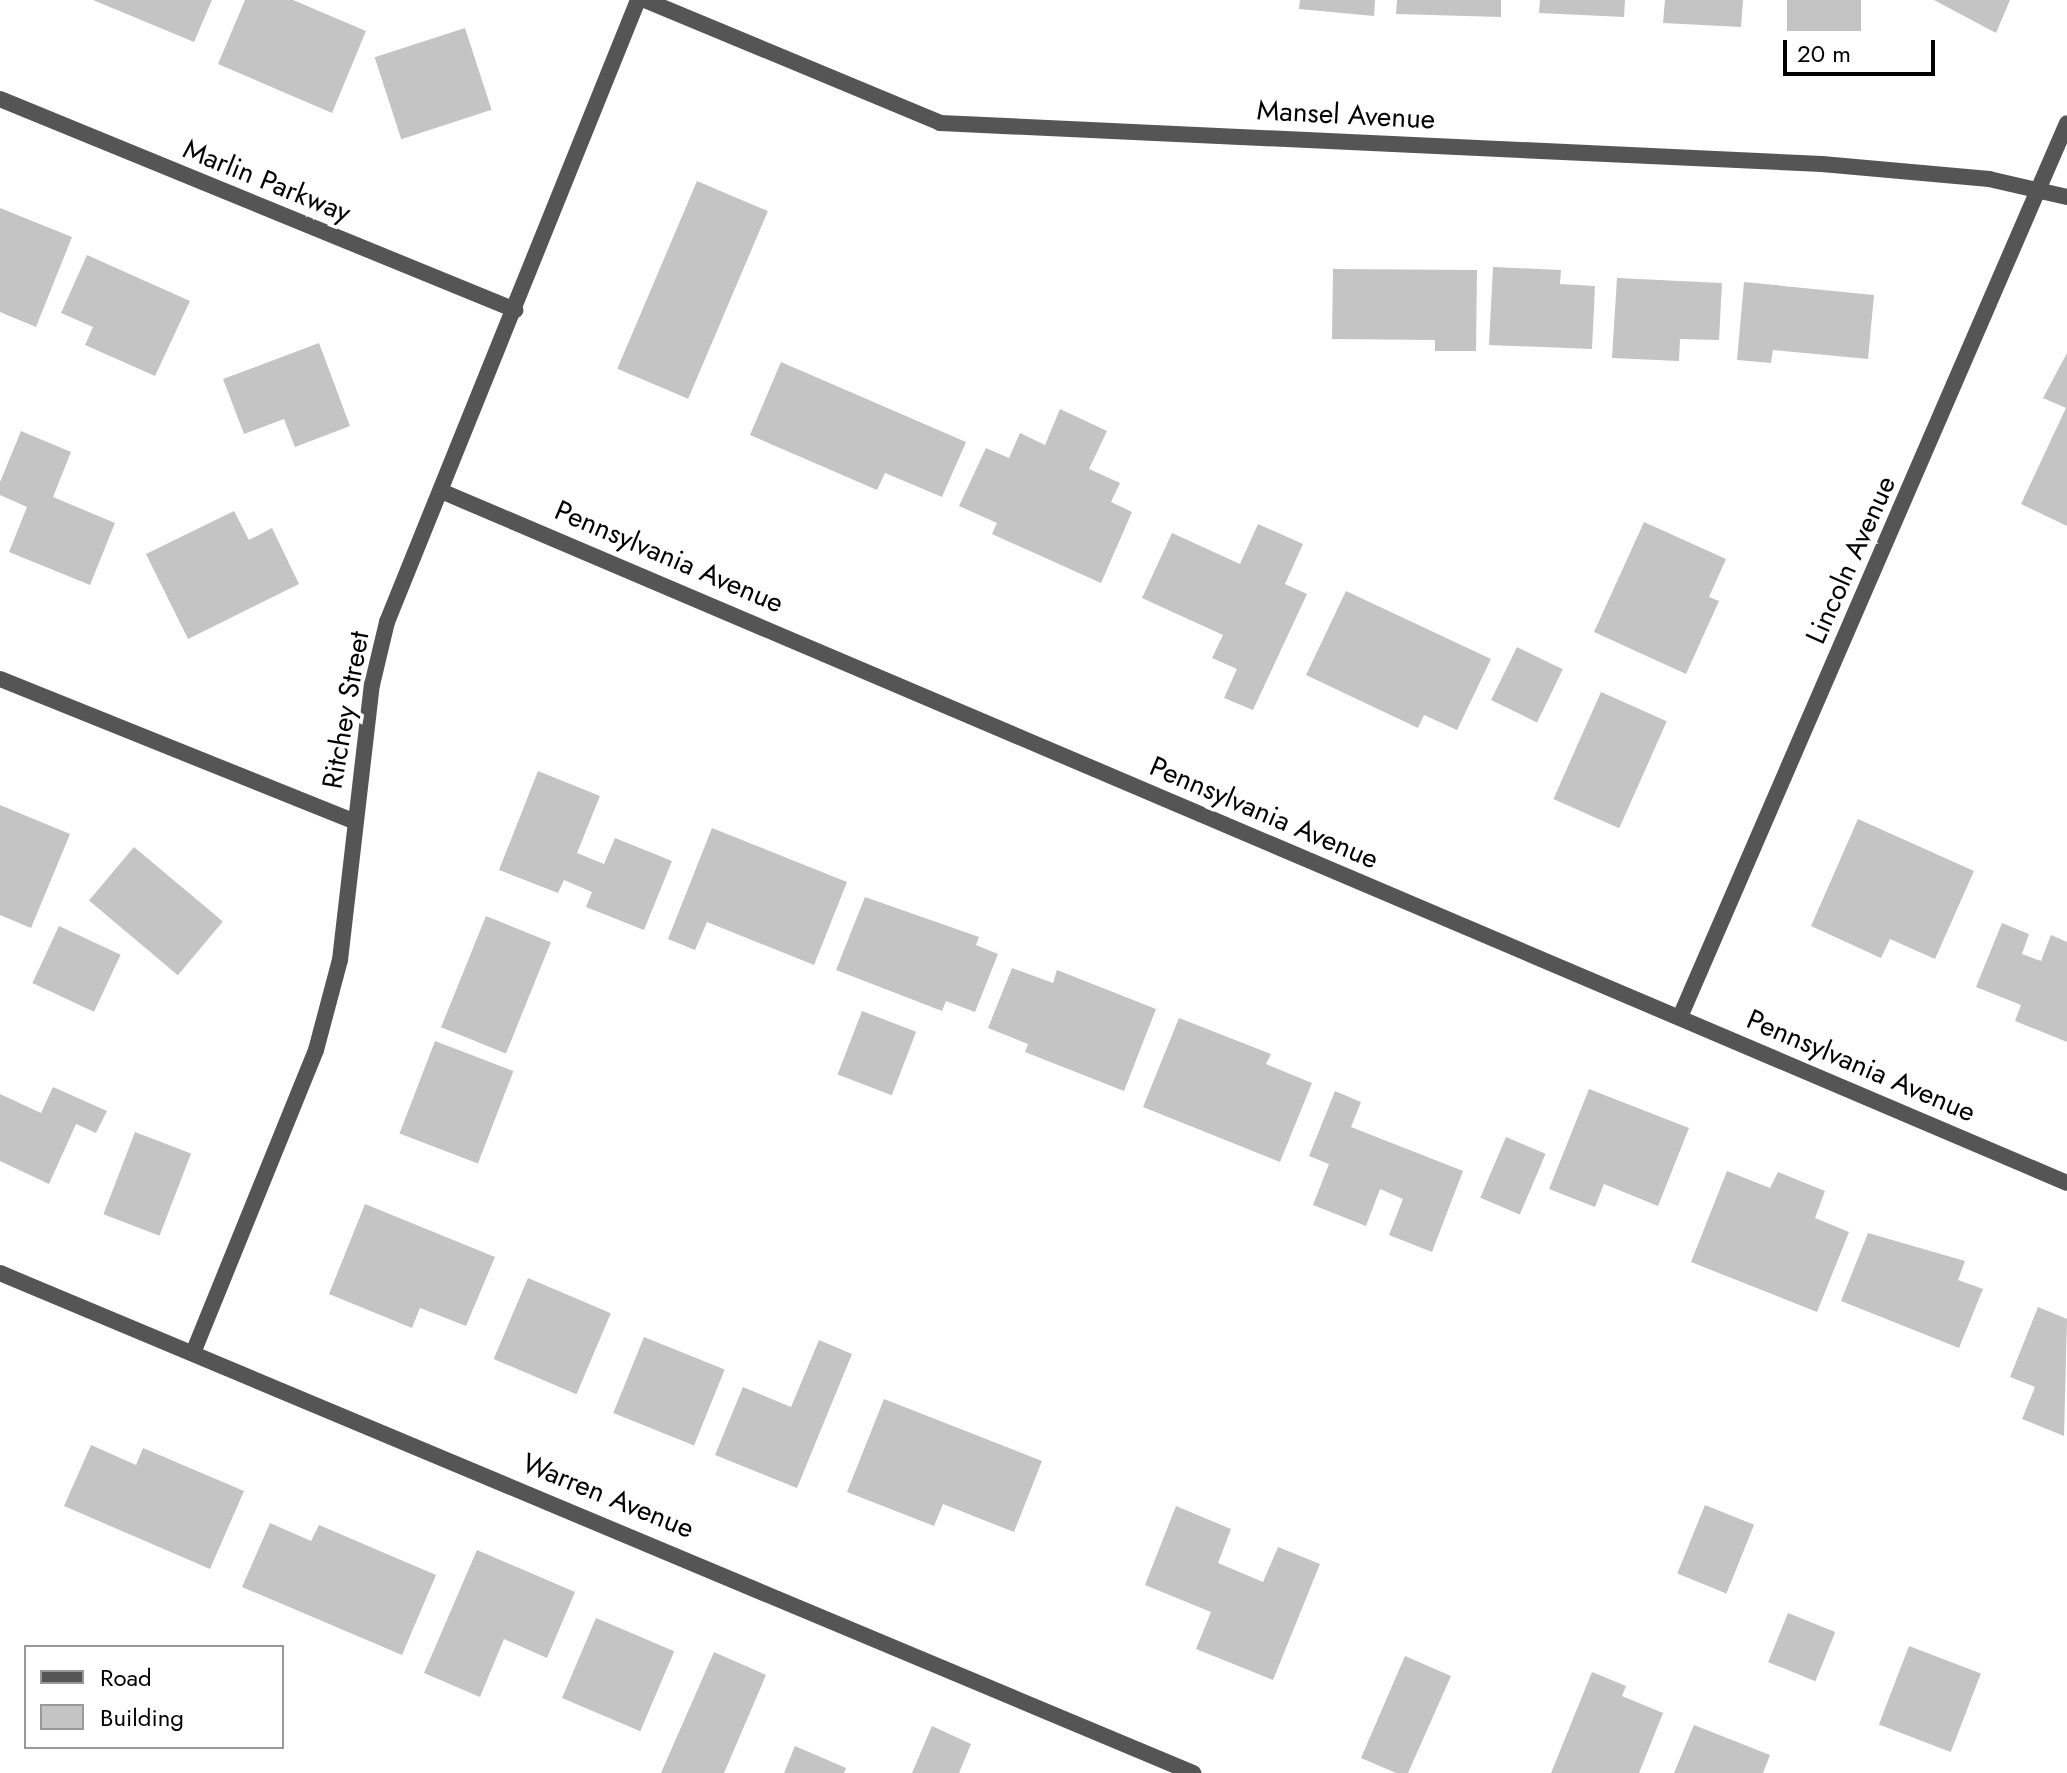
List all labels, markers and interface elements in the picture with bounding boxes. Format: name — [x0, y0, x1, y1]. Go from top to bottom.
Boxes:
scale bar — [1787, 24, 1939, 74]
text: 20 m — [1797, 36, 1851, 71]
street label: Mansel Avenue — [1256, 94, 1436, 136]
street label: Marlin Parkway — [178, 132, 356, 230]
street label: Lincoln Avenue — [1799, 471, 1903, 649]
street label: Pennsylvania Avenue — [550, 494, 788, 620]
street label: Ritchey Street — [316, 629, 376, 791]
street label: Pennsylvania Avenue — [1145, 750, 1383, 876]
street label: Pennsylvania Avenue — [1742, 1003, 1980, 1129]
street label: Warren Avenue — [517, 1446, 699, 1546]
legend — [24, 1645, 284, 1749]
text: Road — [100, 1660, 152, 1695]
text: Building — [100, 1700, 184, 1735]

